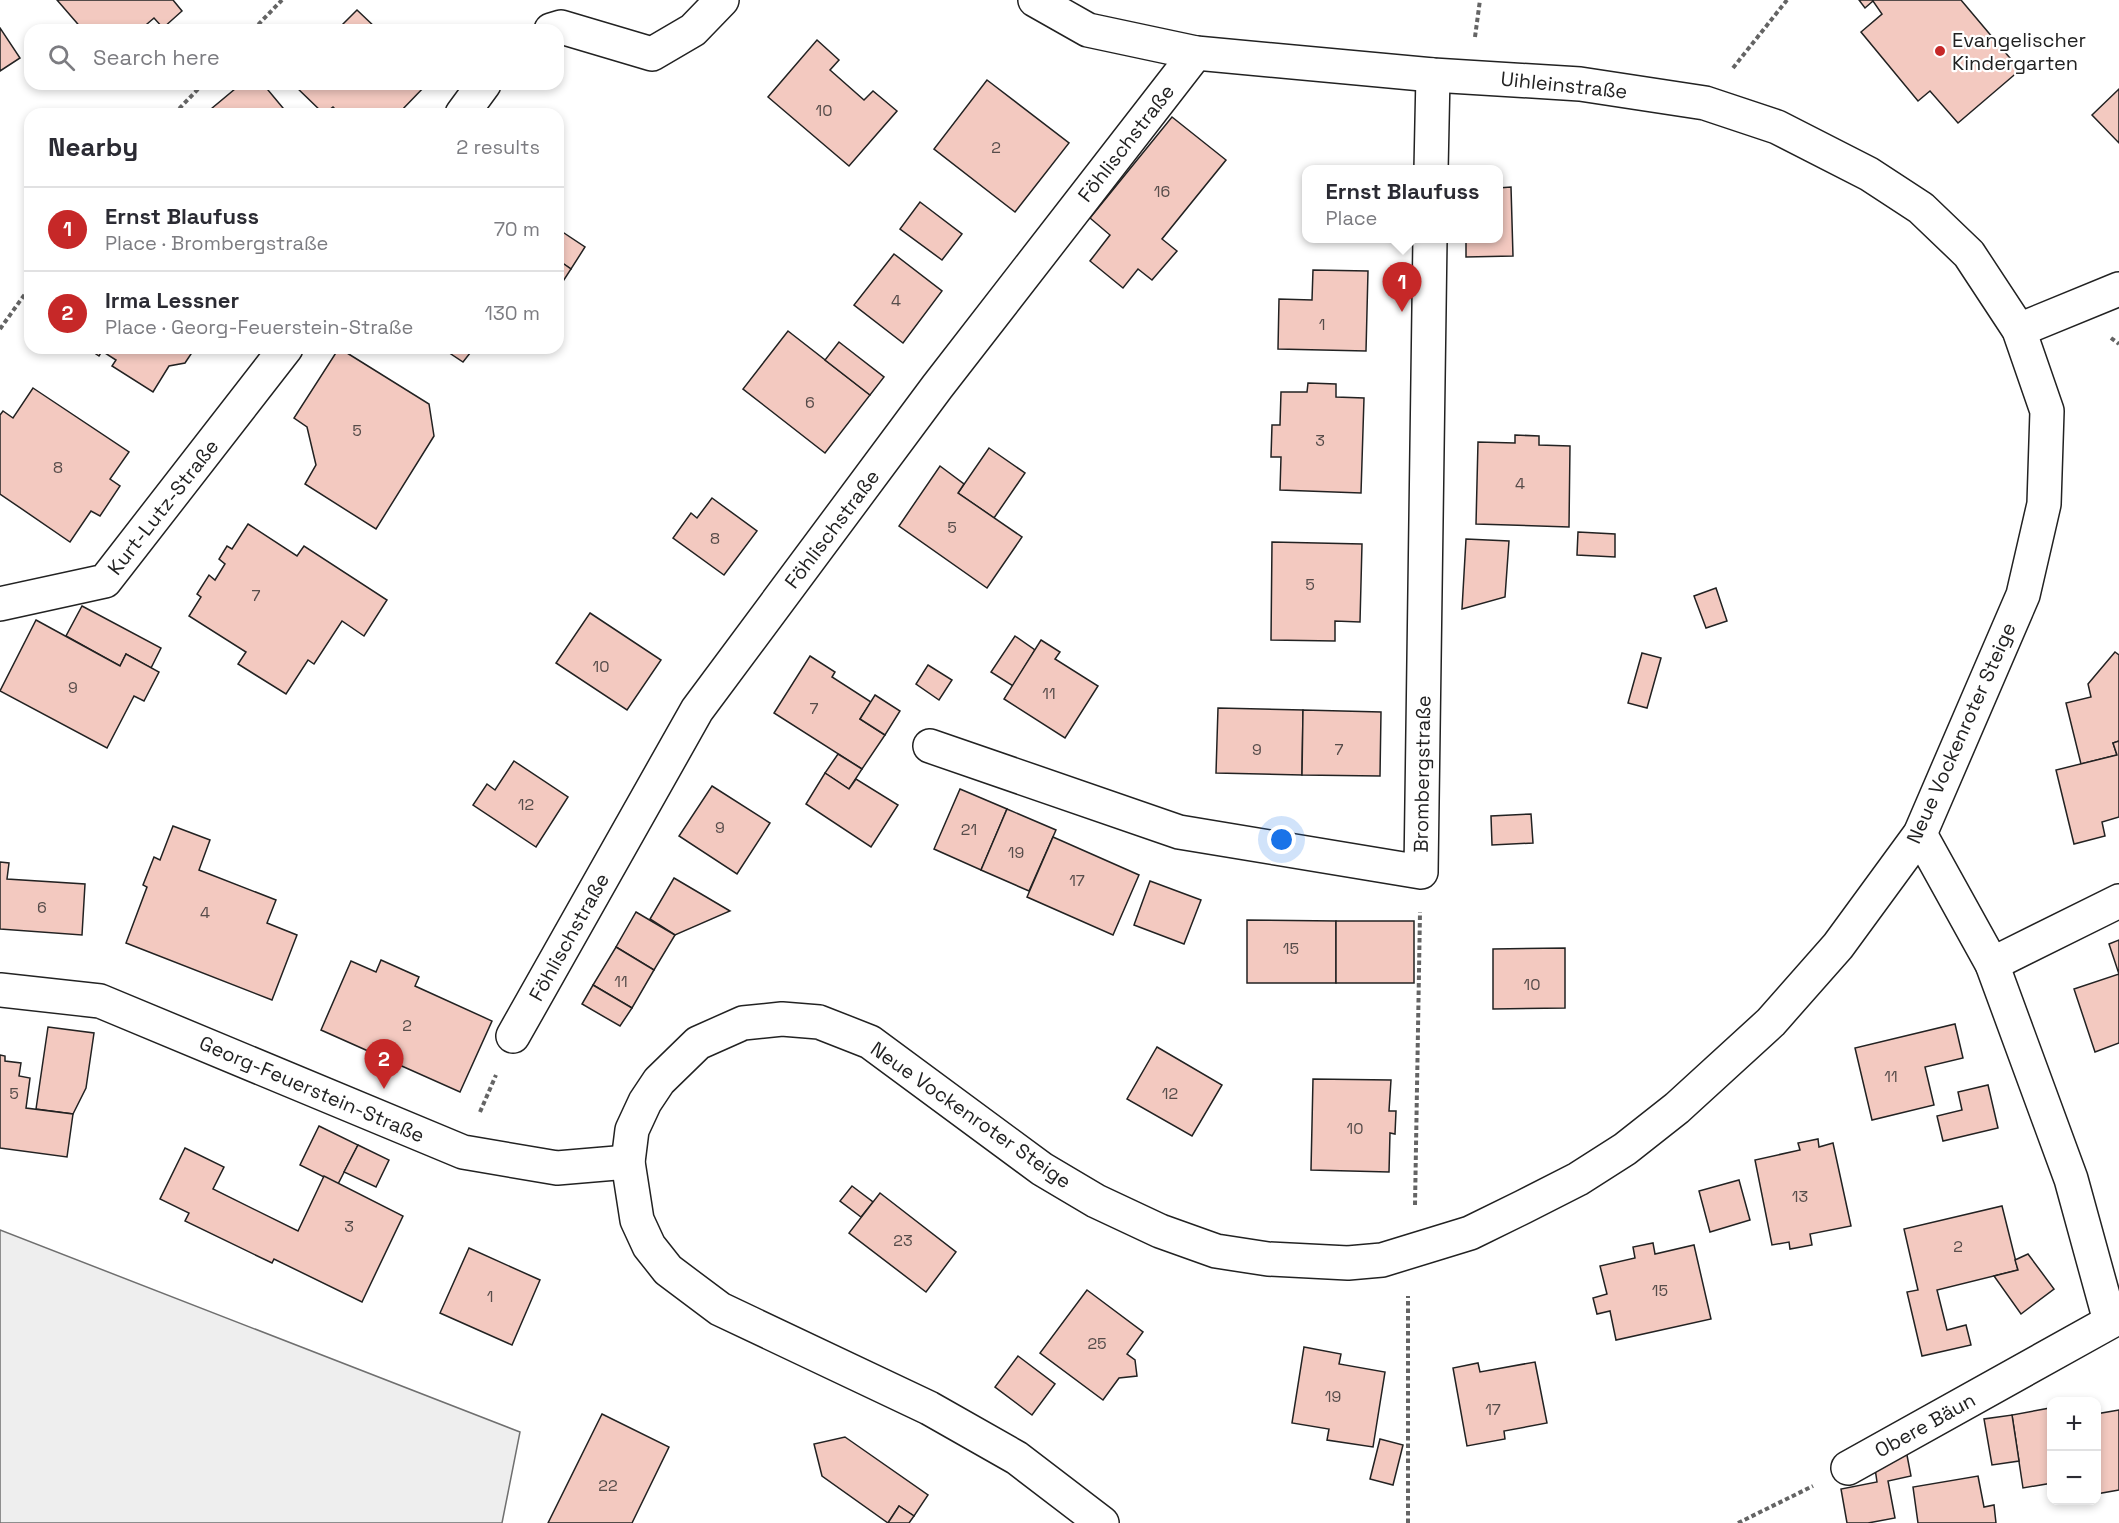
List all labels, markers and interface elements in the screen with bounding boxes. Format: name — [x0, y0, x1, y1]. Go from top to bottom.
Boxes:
search box — [24, 24, 564, 90]
place label: Evangelischer Kindergarten — [1952, 27, 2086, 76]
icon: search — [45, 41, 78, 74]
text: Search here — [93, 43, 220, 71]
marker: Evangelischer Kindergarten — [1933, 44, 1947, 58]
street label: Uihleinstraße — [1499, 65, 1629, 105]
street label: Föhlischstraße — [1072, 79, 1180, 207]
house number: 10 — [816, 100, 832, 121]
text: Nearby — [48, 130, 138, 164]
text: 2 results — [456, 134, 540, 160]
house number: 2 — [991, 137, 1001, 158]
popup — [1302, 165, 1503, 243]
text: Ernst Blaufuss — [1325, 177, 1480, 205]
house number: 16 — [1154, 181, 1170, 202]
text: Ernst Blaufuss — [105, 202, 259, 230]
text: Place — [1325, 205, 1377, 231]
text: 1 — [63, 216, 72, 242]
text: 70 m — [494, 216, 540, 242]
text: Place · Brombergstraße — [105, 230, 328, 256]
pin: 1 — [1382, 262, 1422, 312]
text: Irma Lessner — [105, 286, 239, 314]
house number: 4 — [891, 290, 901, 311]
text: 2 — [62, 300, 73, 326]
text: 130 m — [484, 300, 540, 326]
text: Place · Georg-Feuerstein-Straße — [105, 314, 413, 340]
house number: 1 — [1319, 314, 1325, 335]
house number: 6 — [805, 392, 815, 413]
house number: 5 — [352, 420, 362, 441]
house number: 3 — [1315, 430, 1325, 451]
street label: Kurt-Lutz-Straße — [102, 434, 224, 580]
house number: 8 — [53, 457, 63, 478]
street label: Föhlischstraße — [779, 464, 885, 594]
house number: 4 — [1515, 473, 1525, 494]
house number: 5 — [947, 517, 957, 538]
house number: 8 — [710, 528, 720, 549]
house number: 5 — [1305, 574, 1315, 595]
house number: 7 — [251, 585, 261, 606]
street label: Neue Vockenroter Steige — [1900, 618, 2022, 848]
house number: 10 — [593, 656, 609, 677]
house number: 9 — [68, 677, 78, 698]
house number: 11 — [1042, 683, 1056, 704]
street label: Brombergstraße — [1408, 695, 1436, 853]
house number: 7 — [809, 698, 819, 719]
house number: 9 — [1252, 739, 1262, 760]
house number: 7 — [1334, 739, 1344, 760]
house number: 12 — [518, 794, 534, 815]
house number: 9 — [715, 817, 725, 838]
house number: 21 — [961, 819, 977, 840]
your location — [1267, 825, 1296, 854]
house number: 19 — [1008, 842, 1024, 863]
street label: Föhlischstraße — [523, 868, 615, 1006]
house number: 17 — [1069, 870, 1085, 891]
house number: 6 — [37, 897, 47, 918]
house number: 4 — [200, 902, 210, 923]
house number: 15 — [1283, 938, 1299, 959]
house number: 11 — [614, 971, 628, 992]
house number: 10 — [1524, 974, 1540, 995]
house number: 2 — [402, 1015, 412, 1036]
street label: Georg-Feuerstein-Straße — [195, 1030, 429, 1148]
street label: Neue Vockenroter Steige — [865, 1036, 1077, 1194]
pin: 2 — [364, 1040, 404, 1089]
house number: 11 — [1884, 1066, 1898, 1087]
house number: 5 — [9, 1083, 19, 1104]
house number: 12 — [1162, 1083, 1178, 1104]
house number: 10 — [1347, 1118, 1363, 1139]
house number: 13 — [1792, 1186, 1808, 1207]
house number: 3 — [344, 1216, 354, 1237]
house number: 23 — [893, 1230, 913, 1251]
house number: 2 — [1953, 1236, 1963, 1257]
house number: 15 — [1652, 1280, 1668, 1301]
house number: 1 — [487, 1286, 493, 1307]
house number: 25 — [1087, 1333, 1107, 1354]
house number: 19 — [1325, 1386, 1341, 1407]
street label: Obere Bäun — [1870, 1387, 1980, 1463]
map controls — [2047, 1397, 2101, 1505]
button: + — [2047, 1397, 2101, 1451]
house number: 17 — [1485, 1399, 1501, 1420]
button: − — [2047, 1451, 2101, 1505]
house number: 22 — [598, 1475, 618, 1496]

